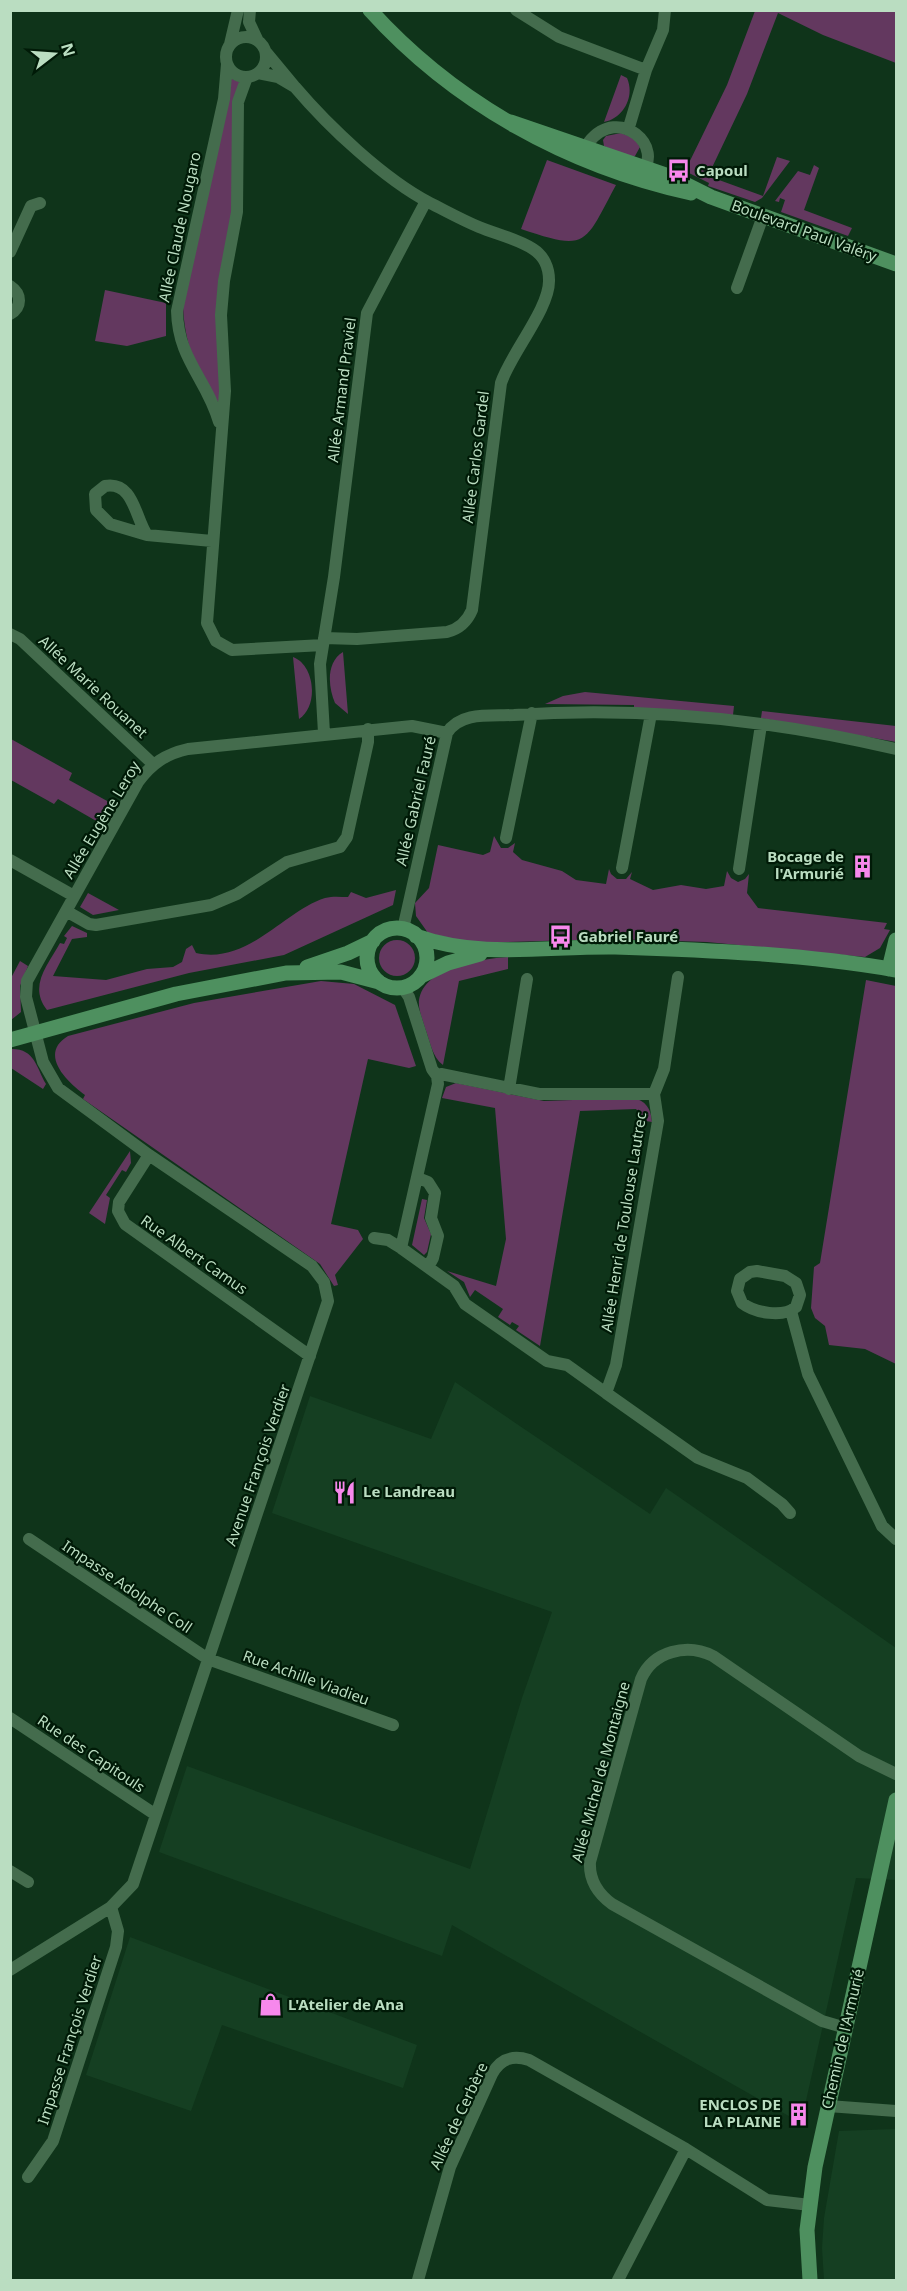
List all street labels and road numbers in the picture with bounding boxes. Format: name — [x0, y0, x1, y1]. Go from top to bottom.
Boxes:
street label: Allée Claude Nougaro — [153, 150, 205, 304]
street label: Boulevard Paul Valéry — [729, 194, 880, 266]
street label: Allée Armand Praviel — [322, 316, 360, 464]
street label: Allée Carlos Gardel — [457, 390, 493, 524]
street label: Allée Marie Rouanet — [35, 631, 153, 742]
street label: Allée Gabriel Fauré — [390, 734, 440, 868]
street label: Allée Eugène Leroy — [58, 757, 144, 882]
street label: Allée Henri de Toulouse Lautrec — [596, 1110, 650, 1333]
street label: Rue Albert Camus — [137, 1210, 252, 1299]
street label: Avenue François Verdier — [220, 1381, 294, 1548]
street label: Impasse Adolphe Coll — [59, 1535, 196, 1637]
street label: Rue Achille Viadieu — [240, 1645, 372, 1709]
street label: Allée Michel de Montaigne — [566, 1679, 634, 1864]
street label: Rue des Capitouls — [34, 1710, 149, 1797]
street label: Impasse François Verdier — [32, 1952, 106, 2127]
street label: Chemin de l'Armurié — [816, 1967, 868, 2111]
street label: Allée de Cerbère — [425, 2059, 492, 2172]

